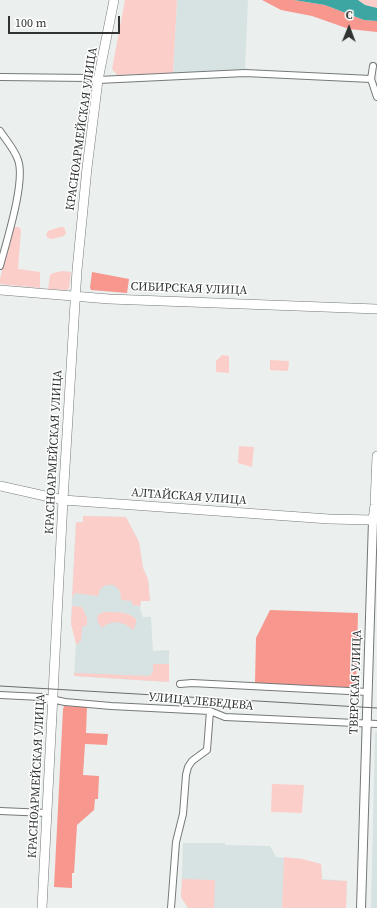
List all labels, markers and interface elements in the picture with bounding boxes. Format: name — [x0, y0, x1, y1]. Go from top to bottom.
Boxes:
scale bar — [10, 8, 122, 34]
north arrow — [329, 8, 369, 48]
text: С — [346, 8, 353, 23]
text: 100 m — [15, 15, 47, 31]
street label: КРАСНОАРМЕЙСКАЯ УЛИЦА — [63, 46, 101, 212]
street label: СИБИРСКАЯ УЛИЦА — [130, 280, 248, 298]
street label: КРАСНОАРМЕЙСКАЯ УЛИЦА — [43, 369, 65, 535]
street label: АЛТАЙСКАЯ УЛИЦА — [131, 486, 247, 508]
street label: ТВЕРСКАЯ УЛИЦА — [347, 629, 365, 735]
street label: УЛИЦА ЛЕБЕДЕВА — [148, 690, 254, 714]
street label: КРАСНОАРМЕЙСКАЯ УЛИЦА — [26, 693, 48, 859]

